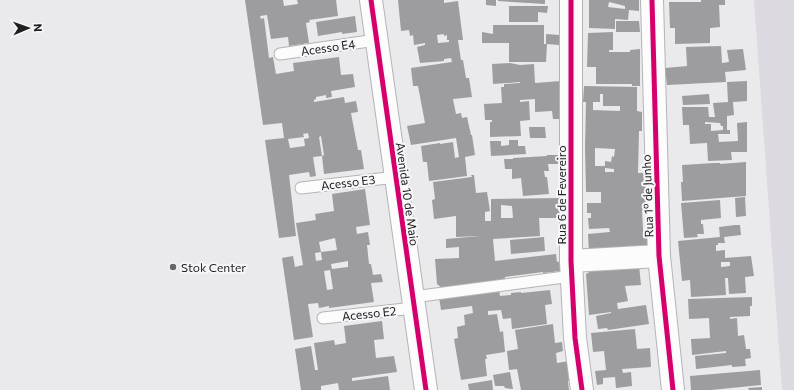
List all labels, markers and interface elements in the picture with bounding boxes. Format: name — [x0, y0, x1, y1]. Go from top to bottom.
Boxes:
north arrow — [8, 8, 48, 48]
text: N — [32, 23, 45, 32]
street label: Acesso E4 — [300, 36, 356, 58]
street label: Avenida 10 de Maio — [394, 141, 422, 247]
street label: Rua 6 de Fevereiro — [554, 145, 568, 245]
street label: Rua 1º de Junho — [639, 154, 656, 238]
street label: Acesso E3 — [320, 172, 376, 192]
place label: Stok Center — [181, 260, 246, 274]
marker: Stok Center — [168, 262, 178, 272]
street label: Acesso E2 — [341, 303, 397, 323]

